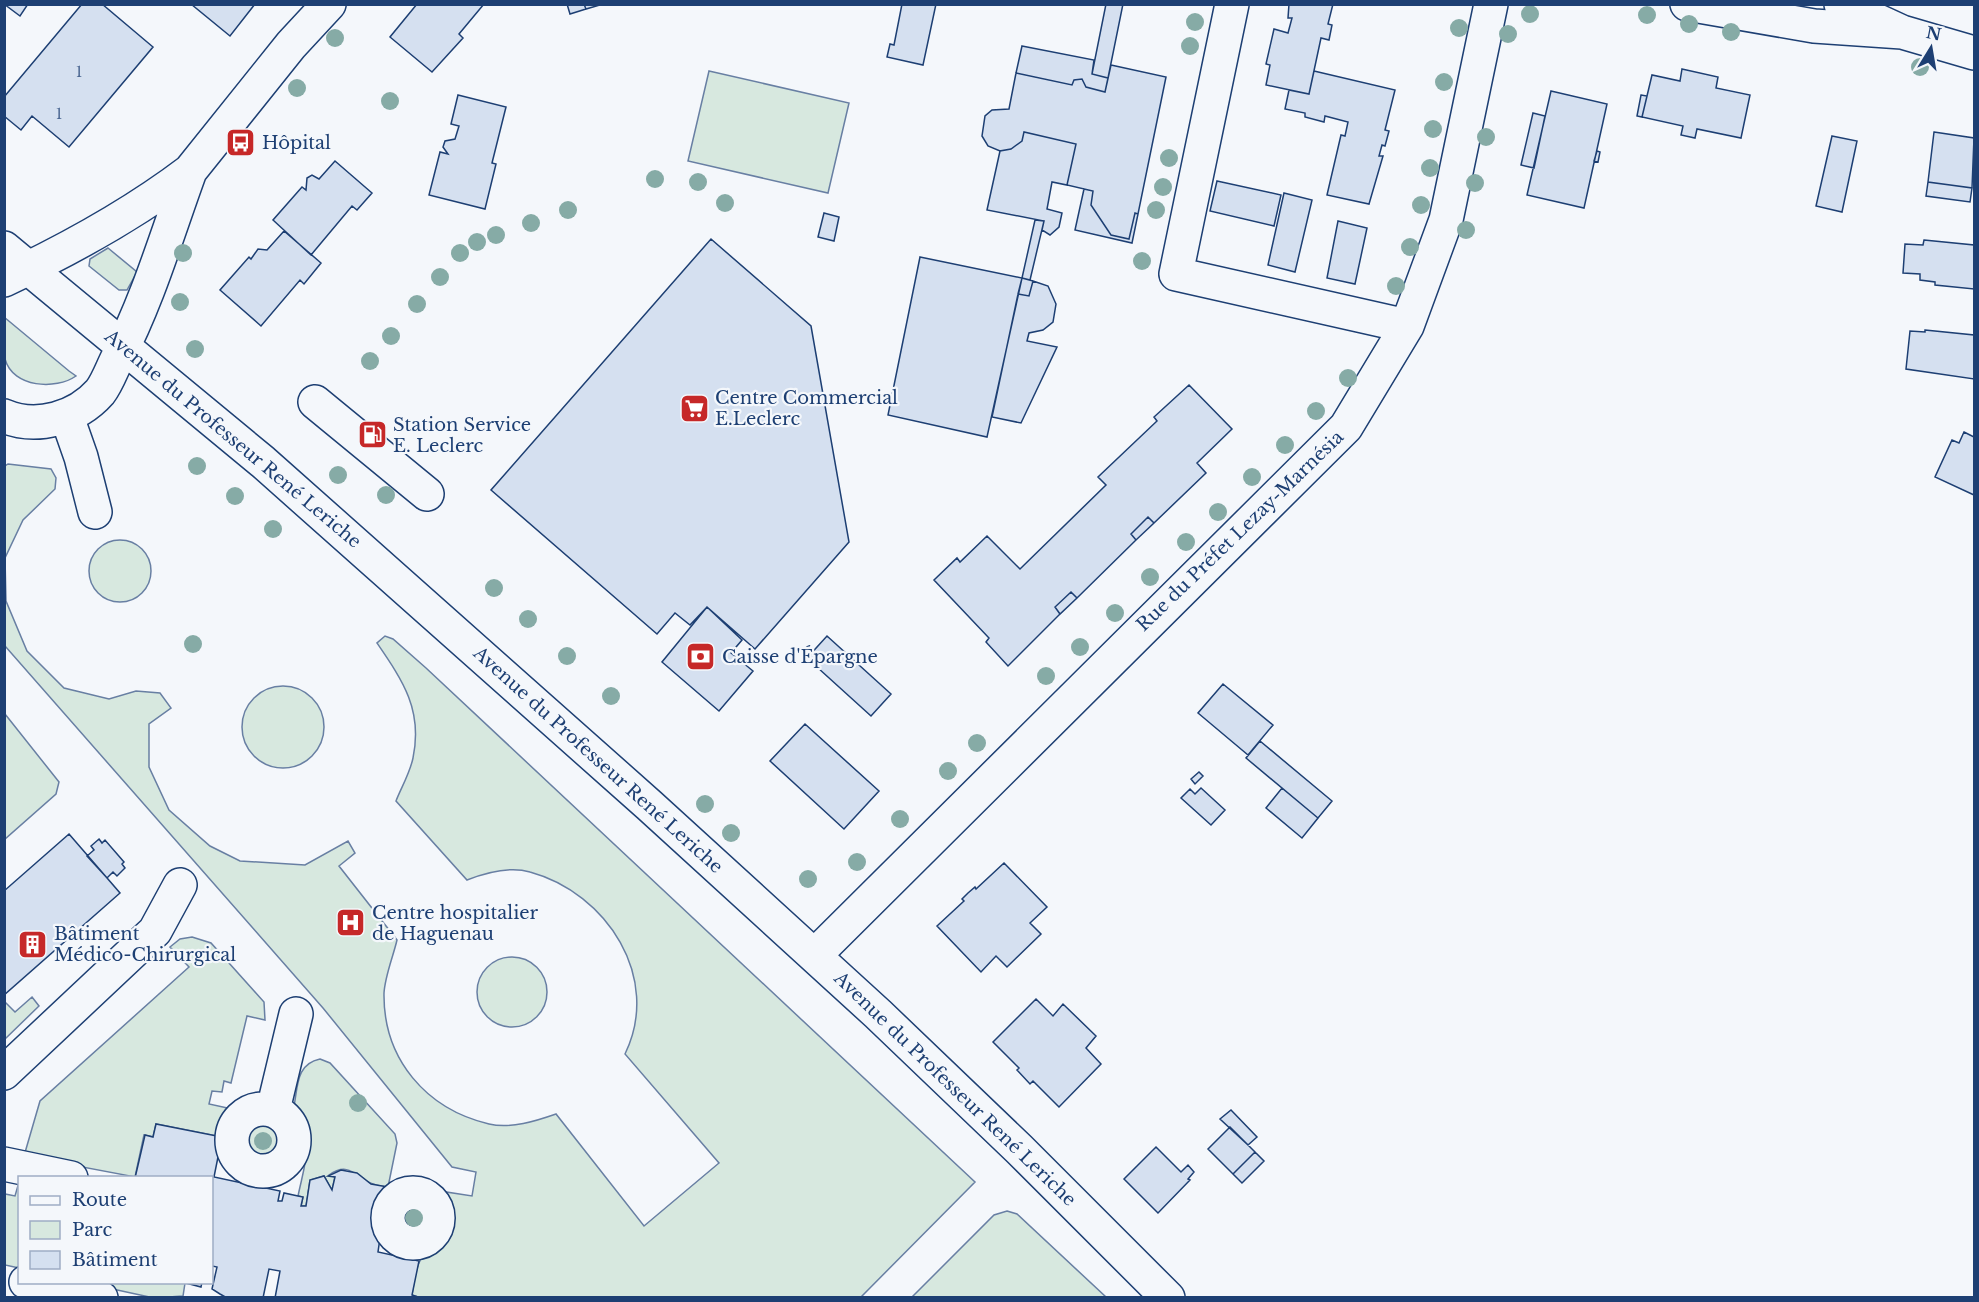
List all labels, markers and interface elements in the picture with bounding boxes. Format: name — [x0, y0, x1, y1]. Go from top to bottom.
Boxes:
north arrow — [1901, 18, 1961, 78]
text: N — [1925, 22, 1943, 45]
house number: 1 — [76, 62, 82, 81]
house number: 1 — [56, 104, 62, 123]
bus stop icon: Hôpital — [225, 127, 257, 159]
place label: Hôpital — [262, 132, 331, 154]
street label: Avenue du Professeur René Leriche — [100, 325, 366, 553]
place label: Centre Commercial E.Leclerc — [715, 387, 898, 430]
supermarket icon: Centre Commercial E.Leclerc — [678, 392, 710, 424]
place label: Station Service E. Leclerc — [393, 414, 531, 457]
fuel station icon: Station Service E. Leclerc — [356, 419, 388, 451]
street label: Rue du Préfet Lezay-Marnésia — [1132, 426, 1348, 636]
street label: Avenue du Professeur René Leriche — [468, 641, 727, 878]
bank icon: Caisse d'Épargne — [685, 641, 717, 673]
place label: Caisse d'Épargne — [722, 645, 878, 668]
place label: Centre hospitalier de Haguenau — [372, 902, 539, 945]
hospital icon: Centre hospitalier de Haguenau — [335, 907, 367, 939]
place label: Bâtiment Médico-Chirurgical — [54, 923, 236, 966]
building icon: Bâtiment Médico-Chirurgical — [17, 928, 49, 960]
street label: Avenue du Professeur René Leriche — [829, 967, 1081, 1211]
legend — [18, 1176, 213, 1284]
text: Route — [72, 1189, 127, 1211]
text: Parc — [72, 1219, 113, 1241]
text: Bâtiment — [72, 1249, 158, 1271]

